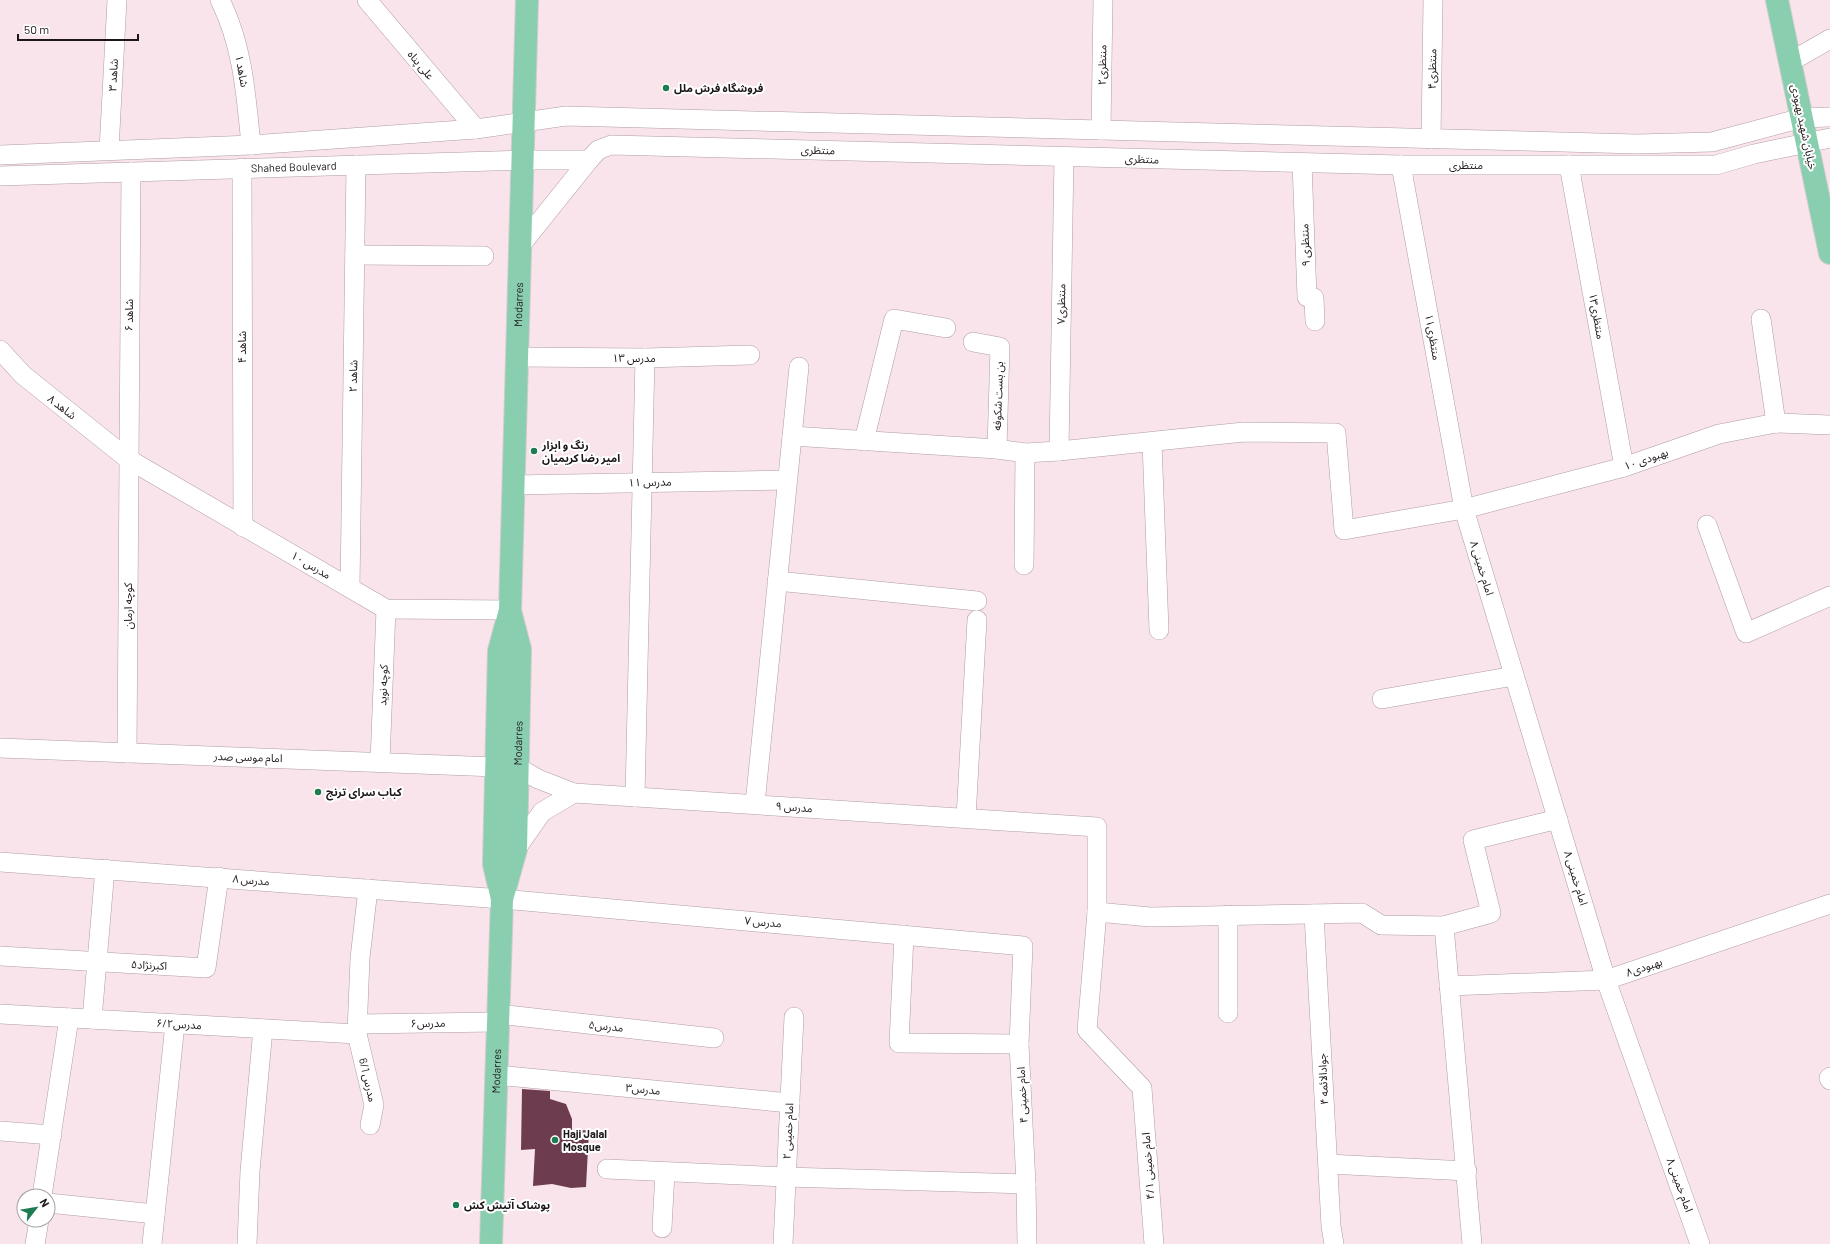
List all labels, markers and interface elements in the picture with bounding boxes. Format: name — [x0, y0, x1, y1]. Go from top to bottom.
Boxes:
scale bar — [18, 16, 138, 42]
text: 50 m — [24, 22, 49, 36]
street label: منتظری۲ — [1095, 44, 1109, 85]
street label: علی پناه — [404, 48, 438, 84]
street label: منتظری۴ — [1425, 48, 1439, 89]
street label: شاهد ۱ — [233, 54, 252, 88]
street label: شاهد ۳ — [105, 58, 120, 92]
place label: فروشگاه فرش ملل — [674, 81, 764, 95]
marker: فروشگاه فرش ملل — [661, 83, 671, 93]
street label: خیابان شهید بهبودی — [1788, 83, 1820, 172]
street label: منتظری — [801, 143, 835, 157]
street label: منتظری — [1125, 151, 1160, 167]
street label: منتظری — [1449, 158, 1483, 172]
street label: Shahed Boulevard — [251, 159, 337, 174]
street label: منتظری ۹ — [1297, 223, 1313, 267]
street label: Modarres — [511, 282, 525, 327]
street label: منتظری۷ — [1054, 283, 1068, 324]
street label: منتظری۱۳ — [1586, 292, 1608, 340]
street label: شاهد ۶ — [122, 298, 135, 331]
street label: منتظری۱۱ — [1422, 313, 1444, 361]
street label: شاهد ۴ — [235, 330, 248, 363]
street label: مدرس ۱۳ — [612, 351, 656, 365]
street label: شاهد ۲ — [346, 359, 359, 392]
street label: بن بست شکوفه — [990, 361, 1006, 431]
street label: شاهد ۸ — [46, 391, 79, 422]
place label: رنگ و ابزار امیر رضا کریمیان — [541, 438, 620, 465]
street label: بهبودی ۱۰ — [1622, 445, 1670, 473]
marker: رنگ و ابزار امیر رضا کریمیان — [529, 446, 539, 456]
street label: مدرس ۱۱ — [628, 475, 672, 489]
street label: امام خمینی ۸ — [1466, 539, 1497, 597]
street label: مدرس ۱۰ — [289, 548, 333, 582]
street label: کوچه ارمان — [121, 582, 136, 629]
street label: کوچه نوید — [375, 664, 392, 706]
street label: Modarres — [511, 721, 525, 766]
street label: امام موسی صدر — [212, 749, 283, 766]
place label: کباب سرای ترنج — [326, 785, 403, 801]
marker: کباب سرای ترنج — [313, 787, 323, 797]
street label: مدرس ۹ — [775, 799, 813, 815]
street label: امام خمینی ۸ — [1560, 849, 1591, 907]
street label: مدرس ۸ — [232, 871, 270, 889]
street label: مدرس ۷ — [744, 913, 782, 931]
street label: بهبودی۸ — [1624, 954, 1664, 980]
street label: اکبرنژاد۵ — [131, 957, 167, 973]
street label: مدرس۶/۲ — [156, 1016, 202, 1032]
street label: مدرس۶ — [410, 1016, 446, 1030]
street label: مدرس۵ — [588, 1017, 624, 1035]
street label: Modarres — [489, 1049, 503, 1094]
street label: جوادالائمه ۴ — [1315, 1052, 1331, 1105]
street label: مدرس 6/1 — [356, 1057, 380, 1104]
street label: امام خمینی ۴ — [1014, 1066, 1031, 1124]
street label: مدرس۳ — [625, 1080, 661, 1098]
street label: امام خمینی ۲ — [780, 1102, 797, 1160]
place label: Haji Jalal Mosque — [563, 1127, 607, 1153]
street label: امام خمینی ۴/۱ — [1139, 1132, 1158, 1200]
marker: Haji Jalal Mosque — [550, 1135, 560, 1145]
street label: امام خمینی ۸ — [1663, 1156, 1696, 1214]
north arrow — [16, 1188, 56, 1228]
text: N — [38, 1196, 52, 1209]
place label: پوشاک آتیش کش — [464, 1198, 550, 1213]
marker: پوشاک آتیش کش — [451, 1200, 461, 1210]

